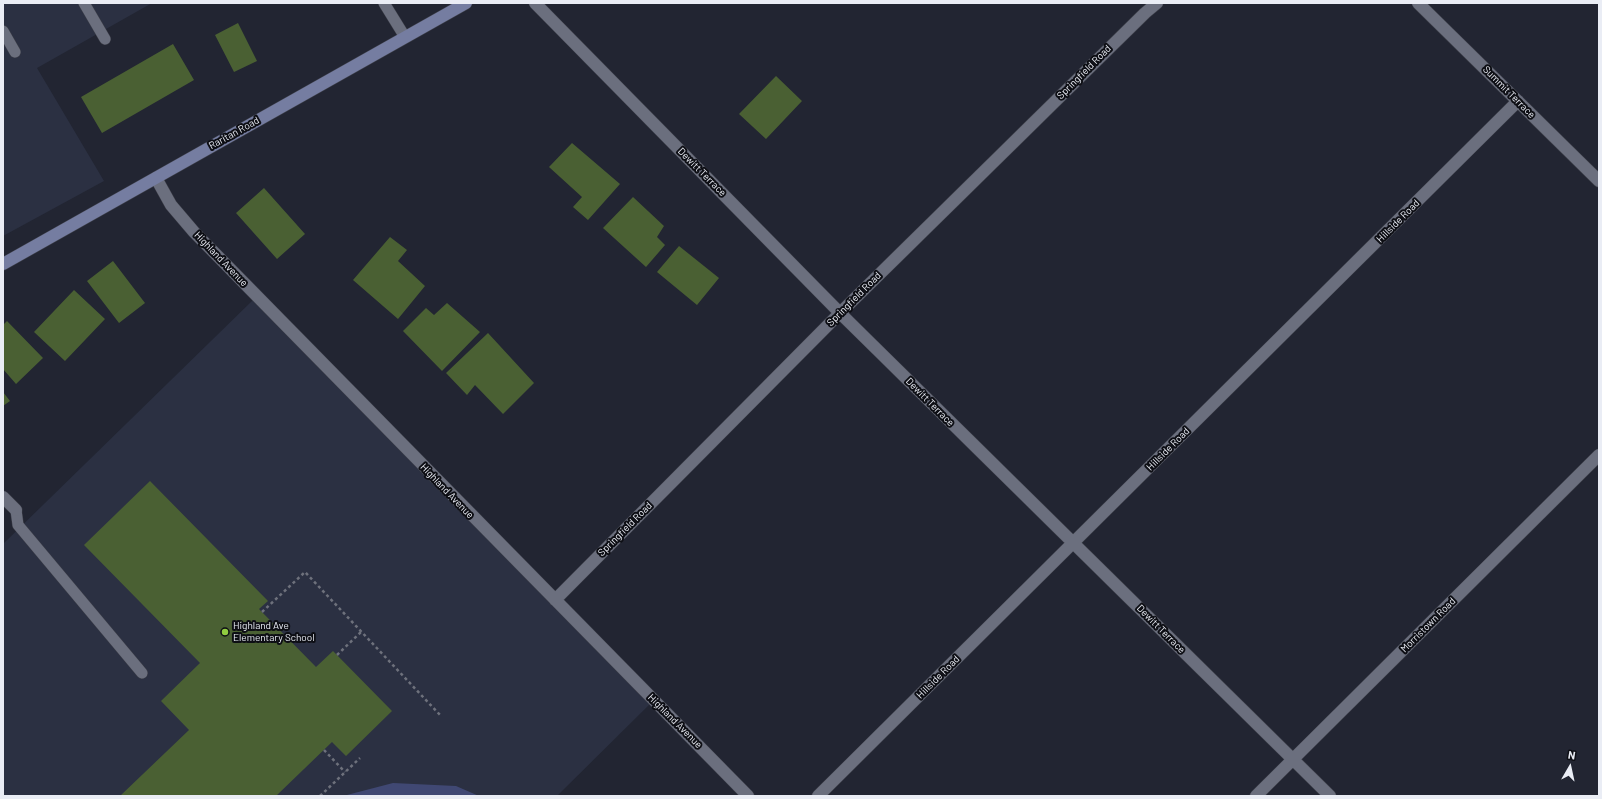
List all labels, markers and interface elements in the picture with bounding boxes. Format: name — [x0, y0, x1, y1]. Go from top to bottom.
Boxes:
street label: Springfield Road — [1054, 42, 1114, 102]
street label: Summit Terrace — [1480, 63, 1538, 121]
street label: Raritan Road — [207, 114, 261, 152]
street label: Dewitt Terrace — [675, 145, 729, 199]
street label: Hillside Road — [1374, 197, 1422, 245]
street label: Highland Avenue — [192, 229, 250, 289]
street label: Springfield Road — [824, 269, 884, 329]
street label: Dewitt Terrace — [903, 375, 957, 429]
street label: Hillside Road — [1144, 425, 1192, 473]
street label: Highland Avenue — [418, 461, 476, 521]
street label: Springfield Road — [595, 499, 655, 559]
street label: Morristown Road — [1398, 595, 1458, 655]
street label: Dewitt Terrace — [1134, 602, 1188, 656]
place label: Highland Ave Elementary School — [233, 620, 314, 644]
marker: Highland Ave Elementary School — [220, 627, 230, 637]
street label: Hillside Road — [914, 653, 962, 701]
street label: Highland Avenue — [645, 691, 705, 751]
north arrow — [1550, 747, 1590, 787]
text: N — [1567, 748, 1577, 762]

